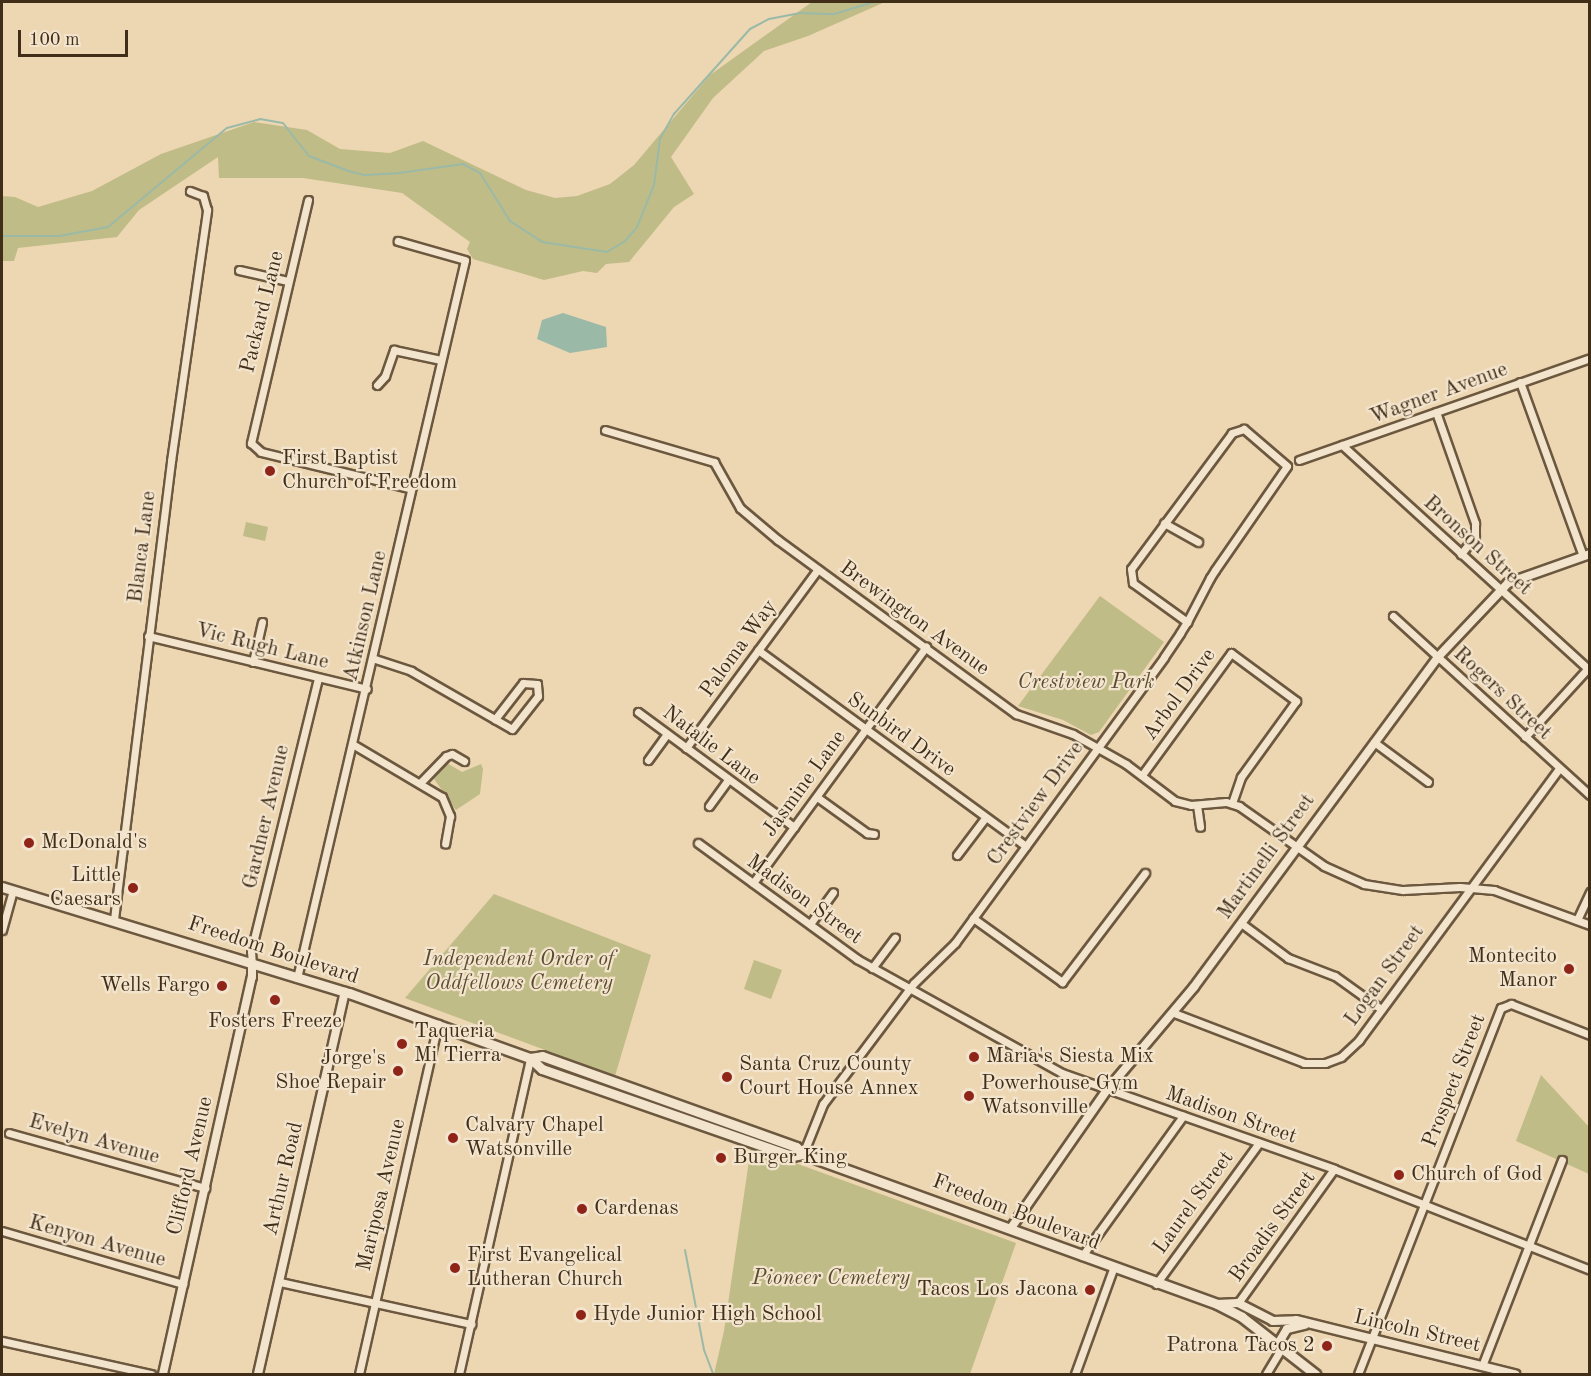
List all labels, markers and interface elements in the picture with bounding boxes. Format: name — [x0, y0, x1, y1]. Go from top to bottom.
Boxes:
scale bar — [21, 18, 130, 56]
text: 100 m — [29, 31, 80, 49]
street label: Packard Lane — [236, 248, 290, 376]
street label: Wagner Avenue — [1367, 357, 1511, 431]
place label: First Baptist Church of Freedom — [282, 446, 457, 496]
marker: First Baptist Church of Freedom — [263, 464, 277, 478]
street label: Blanca Lane — [124, 490, 162, 604]
street label: Bronson Street — [1418, 491, 1536, 601]
street label: Atkinson Lane — [339, 548, 393, 684]
street label: Brewington Avenue — [834, 556, 994, 682]
street label: Paloma Way — [695, 595, 783, 703]
street label: Vic Rugh Lane — [193, 618, 331, 676]
street label: Rogers Street — [1447, 642, 1557, 746]
street label: Arbol Drive — [1138, 644, 1222, 746]
park label: Crestview Park — [1017, 670, 1155, 696]
street label: Sunbird Drive — [842, 687, 960, 783]
street label: Natalie Lane — [657, 701, 765, 791]
street label: Jasmine Lane — [758, 726, 852, 842]
street label: Crestview Drive — [982, 737, 1090, 871]
street label: Gardner Avenue — [238, 742, 296, 892]
street label: Martinelli Street — [1213, 789, 1321, 925]
place label: McDonald's — [41, 830, 147, 856]
marker: McDonald's — [22, 836, 36, 850]
street label: Madison Street — [741, 850, 867, 950]
place label: Little Caesars — [50, 863, 121, 913]
marker: Little Caesars — [126, 881, 140, 895]
street label: Freedom Boulevard — [185, 912, 361, 990]
street label: Logan Street — [1340, 920, 1430, 1032]
place label: Montecito Manor — [1468, 944, 1557, 994]
park label: Independent Order of Oddfellows Cemetery — [423, 947, 615, 997]
marker: Montecito Manor — [1562, 962, 1576, 976]
place label: Wells Fargo — [100, 973, 210, 999]
marker: Wells Fargo — [215, 979, 229, 993]
marker: Fosters Freeze — [268, 993, 282, 1007]
place label: Fosters Freeze — [208, 1009, 342, 1035]
street label: Prospect Street — [1418, 1011, 1492, 1151]
place label: Taqueria Mi Tierra — [414, 1019, 501, 1069]
marker: Taqueria Mi Tierra — [395, 1037, 409, 1051]
place label: Maria's Siesta Mix — [986, 1044, 1154, 1070]
place label: Jorge's Shoe Repair — [275, 1046, 386, 1096]
marker: Maria's Siesta Mix — [967, 1050, 981, 1064]
place label: Santa Cruz County Court House Annex — [739, 1052, 919, 1102]
marker: Jorge's Shoe Repair — [391, 1064, 405, 1078]
marker: Santa Cruz County Court House Annex — [720, 1070, 734, 1084]
place label: Powerhouse Gym Watsonville — [981, 1071, 1138, 1121]
street label: Madison Street — [1162, 1082, 1300, 1150]
marker: Powerhouse Gym Watsonville — [962, 1089, 976, 1103]
street label: Clifford Avenue — [163, 1094, 219, 1238]
street label: Evelyn Avenue — [26, 1109, 162, 1171]
place label: Calvary Chapel Watsonville — [465, 1113, 604, 1163]
street label: Mariposa Avenue — [352, 1116, 412, 1274]
street label: Arthur Road — [259, 1120, 309, 1238]
marker: Calvary Chapel Watsonville — [446, 1131, 460, 1145]
place label: Burger King — [733, 1145, 847, 1171]
street label: Laurel Street — [1148, 1147, 1240, 1259]
marker: Burger King — [714, 1151, 728, 1165]
place label: Church of God — [1411, 1162, 1543, 1188]
street label: Broadis Street — [1224, 1167, 1322, 1287]
marker: Church of God — [1392, 1168, 1406, 1182]
street label: Freedom Boulevard — [928, 1169, 1104, 1257]
place label: Cardenas — [594, 1196, 679, 1222]
marker: Cardenas — [575, 1202, 589, 1216]
street label: Kenyon Avenue — [26, 1210, 168, 1274]
place label: First Evangelical Lutheran Church — [467, 1243, 623, 1293]
marker: First Evangelical Lutheran Church — [448, 1261, 462, 1275]
park label: Pioneer Cemetery — [752, 1266, 910, 1292]
place label: Tacos Los Jacona — [917, 1277, 1078, 1303]
marker: Tacos Los Jacona — [1083, 1283, 1097, 1297]
place label: Hyde Junior High School — [593, 1302, 822, 1328]
street label: Lincoln Street — [1351, 1305, 1483, 1359]
marker: Hyde Junior High School — [574, 1308, 588, 1322]
place label: Patrona Tacos 2 — [1166, 1333, 1315, 1359]
marker: Patrona Tacos 2 — [1320, 1339, 1334, 1353]

